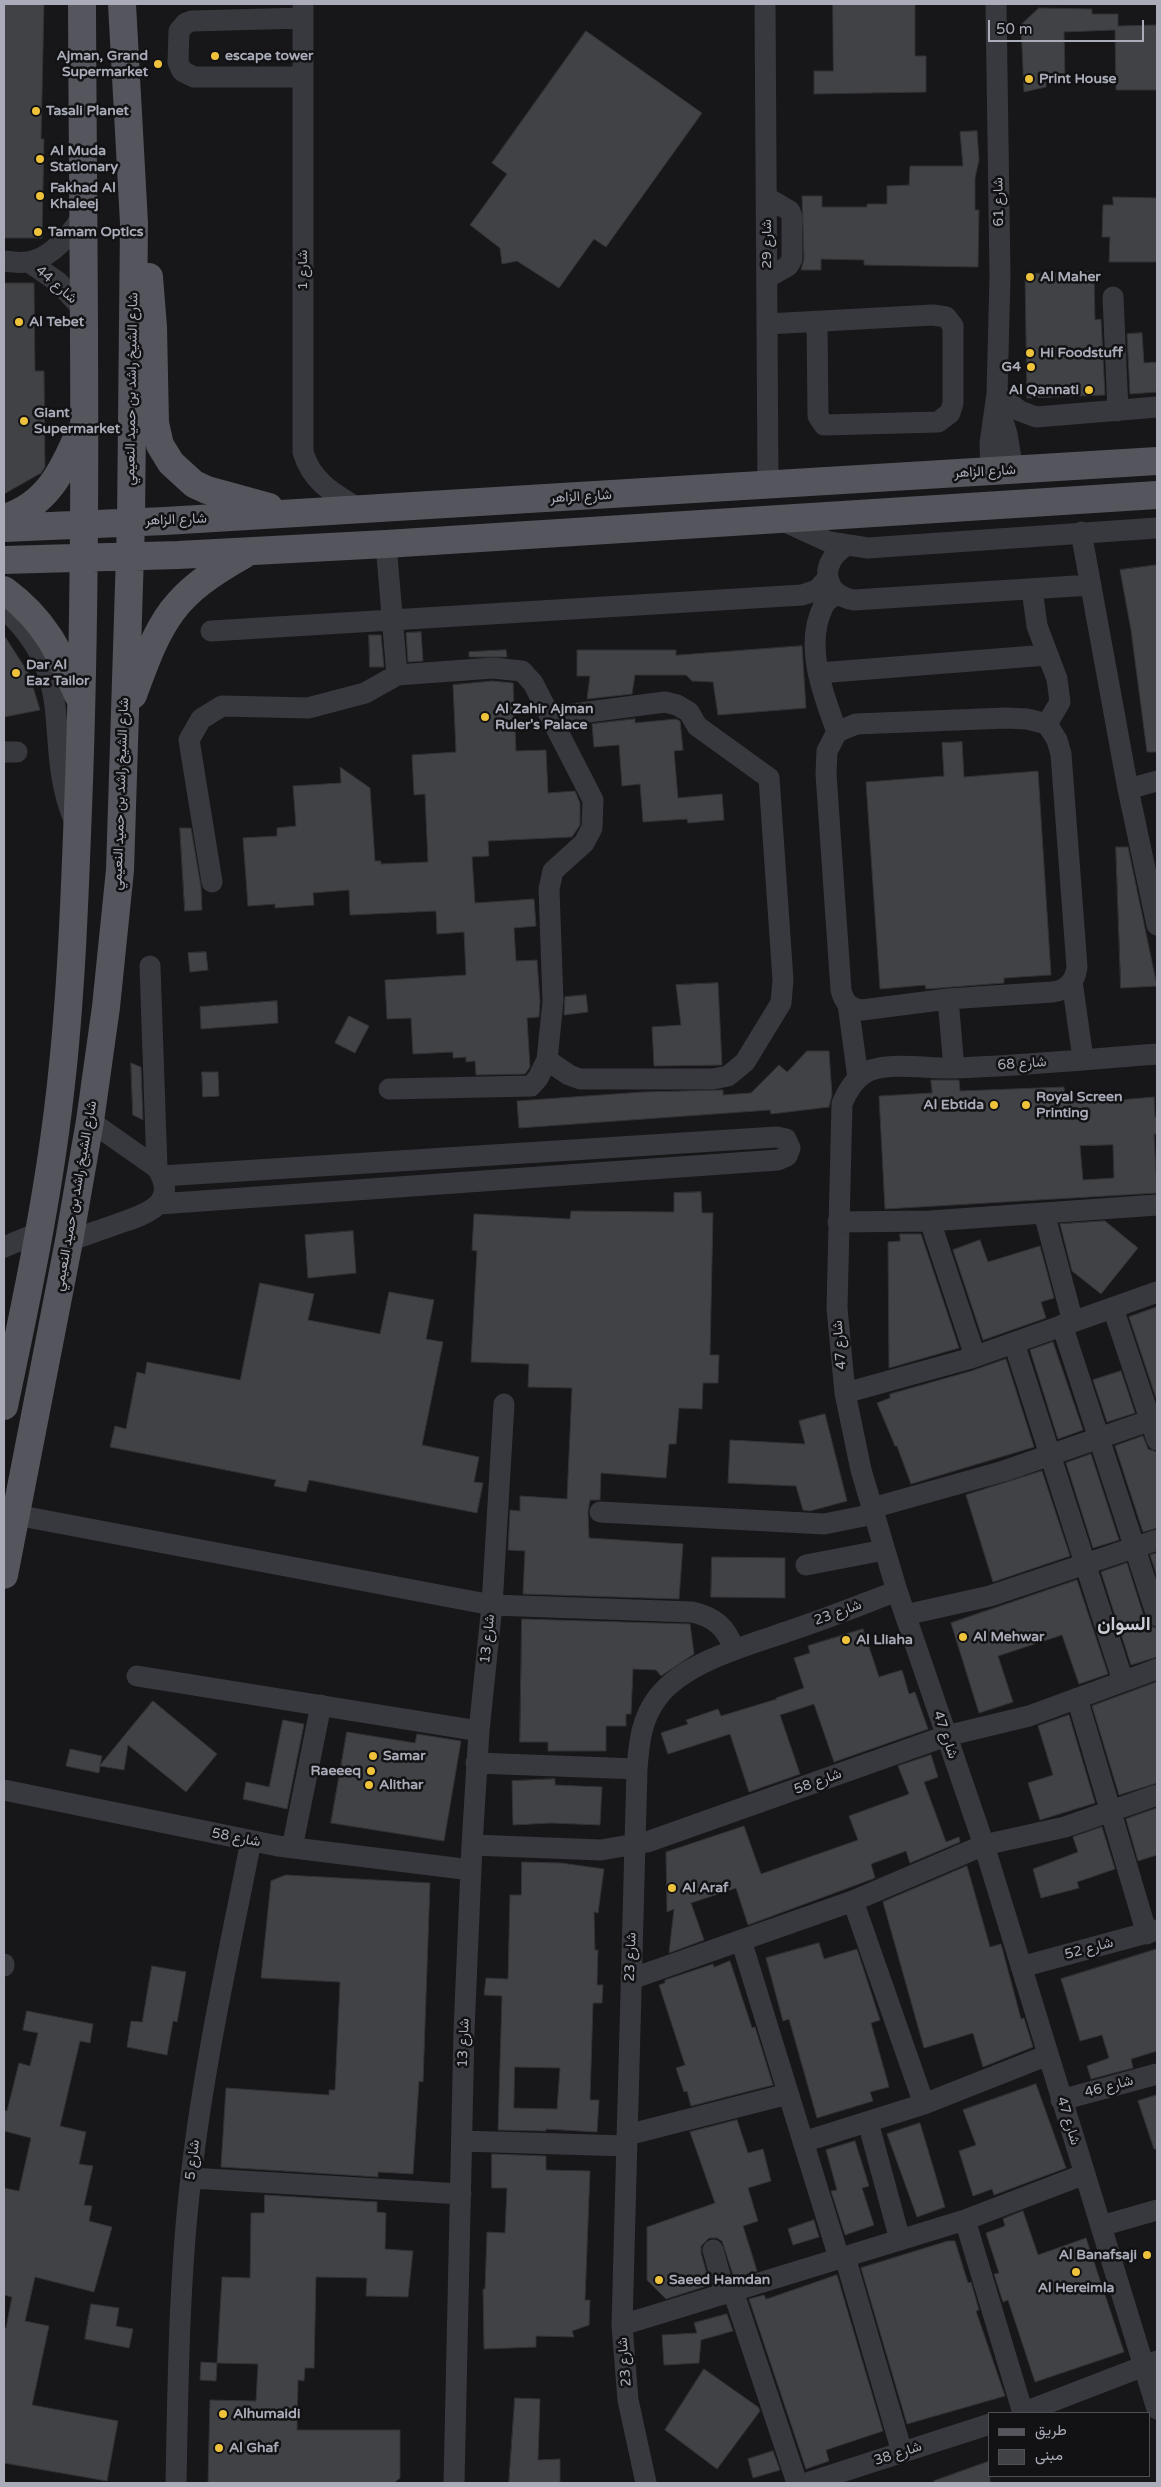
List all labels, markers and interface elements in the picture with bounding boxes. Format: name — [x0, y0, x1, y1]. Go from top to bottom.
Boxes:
scale bar — [991, 10, 1147, 42]
text: 50 m — [996, 20, 1033, 38]
place label: Ajman, Grand Supermarket — [56, 48, 148, 80]
place label: escape tower — [225, 48, 313, 64]
marker: escape tower — [209, 50, 221, 62]
marker: Ajman, Grand Supermarket — [152, 58, 164, 70]
place label: Print House — [1039, 71, 1117, 87]
marker: Print House — [1023, 73, 1035, 85]
place label: Tasali Planet — [46, 103, 129, 119]
marker: Tasali Planet — [30, 105, 42, 117]
place label: Al Muda Stationary — [50, 143, 118, 176]
marker: Al Muda Stationary — [34, 153, 46, 165]
street label: شارع 61 — [990, 177, 1008, 227]
place label: Fakhad Al Khaleej — [50, 180, 116, 212]
marker: Fakhad Al Khaleej — [34, 190, 46, 202]
street label: شارع 29 — [759, 219, 775, 269]
place label: Tamam Optics — [48, 224, 144, 240]
marker: Tamam Optics — [32, 226, 44, 238]
street label: شارع 1 — [295, 250, 311, 290]
street label: شارع 44 — [32, 262, 80, 308]
place label: Al Maher — [1040, 269, 1101, 285]
marker: Al Maher — [1024, 271, 1036, 283]
street label: شارع الشيخ راشد بن حميد النعيمي — [122, 292, 142, 486]
place label: Al Tebet — [29, 314, 84, 330]
marker: Al Tebet — [13, 316, 25, 328]
place label: Hi Foodstuff — [1040, 345, 1123, 361]
marker: Hi Foodstuff — [1024, 347, 1036, 359]
place label: G4 — [1002, 359, 1021, 375]
marker: G4 — [1025, 361, 1037, 373]
place label: Al Qannati — [1009, 382, 1079, 398]
marker: Al Qannati — [1083, 384, 1095, 396]
place label: Giant Supermarket — [34, 405, 120, 438]
marker: Giant Supermarket — [18, 415, 30, 427]
street label: شارع الزاهر — [954, 462, 1016, 482]
street label: شارع الزاهر — [550, 487, 612, 507]
street label: شارع الزاهر — [145, 511, 207, 529]
place label: Dar Al Eaz Tailor — [26, 657, 89, 690]
marker: Dar Al Eaz Tailor — [10, 667, 22, 679]
street label: شارع الشيخ راشد بن حميد النعيمي — [109, 697, 133, 891]
place label: Al Zahir Ajman Ruler's Palace — [495, 701, 593, 734]
marker: Al Zahir Ajman Ruler's Palace — [479, 711, 491, 723]
street label: شارع 68 — [997, 1054, 1047, 1074]
place label: Royal Screen Printing — [1036, 1089, 1122, 1122]
place label: Al Ebtida — [923, 1097, 984, 1113]
street label: شارع الشيخ راشد بن حميد النعيمي — [51, 1099, 101, 1293]
marker: Al Ebtida — [988, 1099, 1000, 1111]
marker: Royal Screen Printing — [1020, 1099, 1032, 1111]
street label: شارع 47 — [829, 1320, 851, 1370]
street label: شارع 23 — [812, 1597, 864, 1629]
street label: شارع 13 — [477, 1614, 499, 1664]
district label: السوان — [1097, 1614, 1151, 1636]
place label: Al Mehwar — [973, 1629, 1044, 1645]
marker: Al Mehwar — [957, 1631, 969, 1643]
place label: Al Lliaha — [856, 1632, 913, 1648]
marker: Al Lliaha — [840, 1634, 852, 1646]
street label: شارع 47 — [929, 1709, 961, 1761]
place label: Samar — [383, 1748, 426, 1764]
marker: Samar — [367, 1750, 379, 1762]
place label: Raeeeq — [311, 1763, 361, 1779]
marker: Raeeeq — [365, 1765, 377, 1777]
street label: شارع 58 — [792, 1766, 844, 1798]
place label: Alithar — [379, 1777, 423, 1793]
marker: Alithar — [363, 1779, 375, 1791]
street label: شارع 58 — [210, 1825, 262, 1851]
place label: Al Araf — [682, 1880, 728, 1896]
marker: Al Araf — [666, 1882, 678, 1894]
street label: شارع 23 — [622, 1932, 640, 1982]
street label: شارع 52 — [1063, 1934, 1115, 1964]
street label: شارع 13 — [455, 2018, 473, 2068]
street label: شارع 46 — [1083, 2072, 1135, 2102]
street label: شارع 47 — [1053, 2095, 1083, 2147]
street label: شارع 5 — [182, 2139, 204, 2181]
place label: Al Banafsaji — [1059, 2247, 1137, 2263]
marker: Al Banafsaji — [1141, 2249, 1153, 2261]
marker: Al Hereimla — [1070, 2266, 1082, 2278]
place label: Saeed Hamdan — [669, 2272, 770, 2288]
marker: Saeed Hamdan — [653, 2274, 665, 2286]
place label: Al Hereimla — [1038, 2280, 1114, 2296]
street label: شارع 23 — [614, 2337, 636, 2387]
place label: Alhumaidi — [233, 2406, 300, 2422]
marker: Alhumaidi — [217, 2408, 229, 2420]
legend — [988, 2412, 1151, 2477]
text: طريق — [1035, 2421, 1067, 2439]
street label: شارع 38 — [872, 2438, 924, 2470]
place label: Al Ghaf — [229, 2440, 279, 2456]
marker: Al Ghaf — [213, 2442, 225, 2454]
text: مبنى — [1035, 2446, 1063, 2464]

